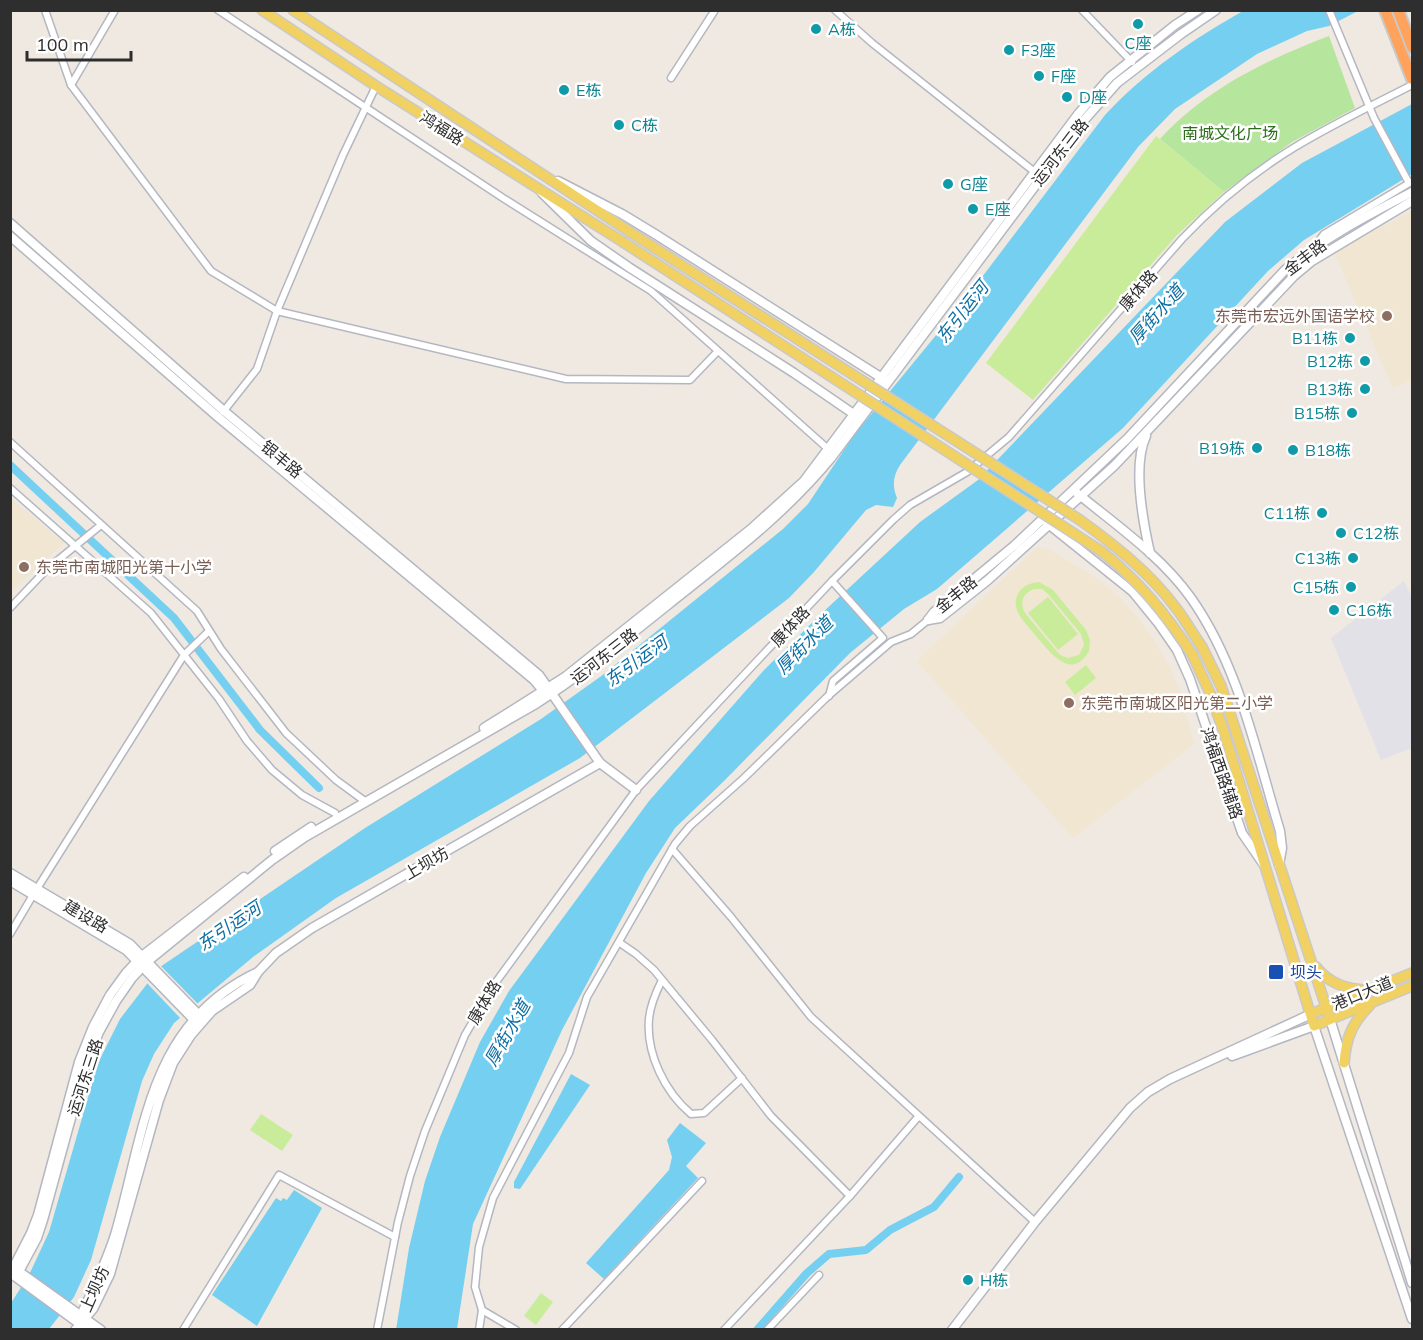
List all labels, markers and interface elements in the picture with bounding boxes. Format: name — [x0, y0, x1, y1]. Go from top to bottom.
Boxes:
marker: C座 — [1131, 17, 1145, 31]
place label: A栋 — [828, 19, 856, 39]
marker: A栋 — [809, 22, 823, 36]
scale bar — [27, 24, 130, 62]
text: 100 m — [36, 33, 89, 56]
place label: C座 — [1125, 33, 1151, 53]
place label: F3座 — [1021, 40, 1056, 60]
marker: F3座 — [1002, 43, 1016, 57]
place label: F座 — [1051, 66, 1076, 86]
marker: F座 — [1032, 69, 1046, 83]
place label: E栋 — [576, 80, 601, 100]
marker: E栋 — [557, 83, 571, 97]
place label: D座 — [1079, 87, 1107, 107]
marker: D座 — [1060, 90, 1074, 104]
street label: 鸿福路 — [416, 107, 468, 149]
street label: 运河东三路 — [1027, 114, 1093, 190]
place label: C栋 — [631, 115, 658, 135]
marker: C栋 — [612, 118, 626, 132]
park label: 南城文化广场 — [1182, 123, 1278, 143]
place label: G座 — [960, 174, 988, 194]
marker: G座 — [941, 177, 955, 191]
place label: E座 — [985, 199, 1010, 219]
marker: E座 — [966, 202, 980, 216]
street label: 金丰路 — [1280, 235, 1330, 279]
street label: 康体路 — [1115, 265, 1161, 315]
water label: 东引运河 — [931, 274, 995, 347]
water label: 厚街水道 — [1123, 277, 1191, 348]
place label: 东莞市宏远外国语学校 — [1215, 306, 1375, 326]
marker: 东莞市宏远外国语学校 — [1380, 309, 1394, 323]
place label: B11栋 — [1292, 328, 1338, 348]
marker: B11栋 — [1343, 331, 1357, 345]
place label: B12栋 — [1307, 351, 1353, 371]
marker: B12栋 — [1358, 354, 1372, 368]
place label: B13栋 — [1307, 379, 1353, 399]
marker: B13栋 — [1358, 382, 1372, 396]
place label: B15栋 — [1294, 403, 1340, 423]
marker: B15栋 — [1345, 406, 1359, 420]
street label: 银丰路 — [257, 436, 307, 482]
place label: B19栋 — [1199, 438, 1245, 458]
place label: B18栋 — [1305, 440, 1351, 460]
marker: B19栋 — [1250, 441, 1264, 455]
marker: B18栋 — [1286, 443, 1300, 457]
place label: C11栋 — [1264, 503, 1310, 523]
marker: C11栋 — [1315, 506, 1329, 520]
place label: C12栋 — [1353, 523, 1399, 543]
marker: C12栋 — [1334, 526, 1348, 540]
place label: C13栋 — [1295, 548, 1341, 568]
marker: C13栋 — [1346, 551, 1360, 565]
place label: 东莞市南城阳光第十小学 — [36, 557, 212, 577]
marker: 东莞市南城阳光第十小学 — [17, 560, 31, 574]
street label: 金丰路 — [931, 571, 981, 617]
place label: C15栋 — [1293, 577, 1339, 597]
marker: C15栋 — [1344, 580, 1358, 594]
place label: C16栋 — [1346, 600, 1392, 620]
street label: 康体路 — [766, 602, 814, 650]
marker: C16栋 — [1327, 603, 1341, 617]
water label: 厚街水道 — [770, 609, 840, 679]
street label: 运河东三路 — [566, 623, 642, 689]
water label: 东引运河 — [600, 629, 674, 691]
place label: 东莞市南城区阳光第二小学 — [1081, 693, 1273, 713]
marker: 东莞市南城区阳光第二小学 — [1062, 696, 1076, 710]
street label: 鸿福西路辅路 — [1197, 724, 1247, 822]
street label: 上坝坊 — [400, 842, 452, 884]
street label: 建设路 — [60, 895, 112, 937]
water label: 东引运河 — [193, 895, 268, 956]
place label: 坝头 — [1290, 962, 1322, 982]
marker: 坝头 — [1267, 963, 1285, 981]
street label: 港口大道 — [1329, 972, 1395, 1014]
street label: 康体路 — [463, 976, 505, 1028]
water label: 厚街水道 — [479, 993, 536, 1070]
street label: 运河东三路 — [63, 1036, 107, 1118]
street label: 上坝坊 — [75, 1263, 113, 1315]
place label: H栋 — [980, 1270, 1008, 1290]
marker: H栋 — [961, 1273, 975, 1287]

